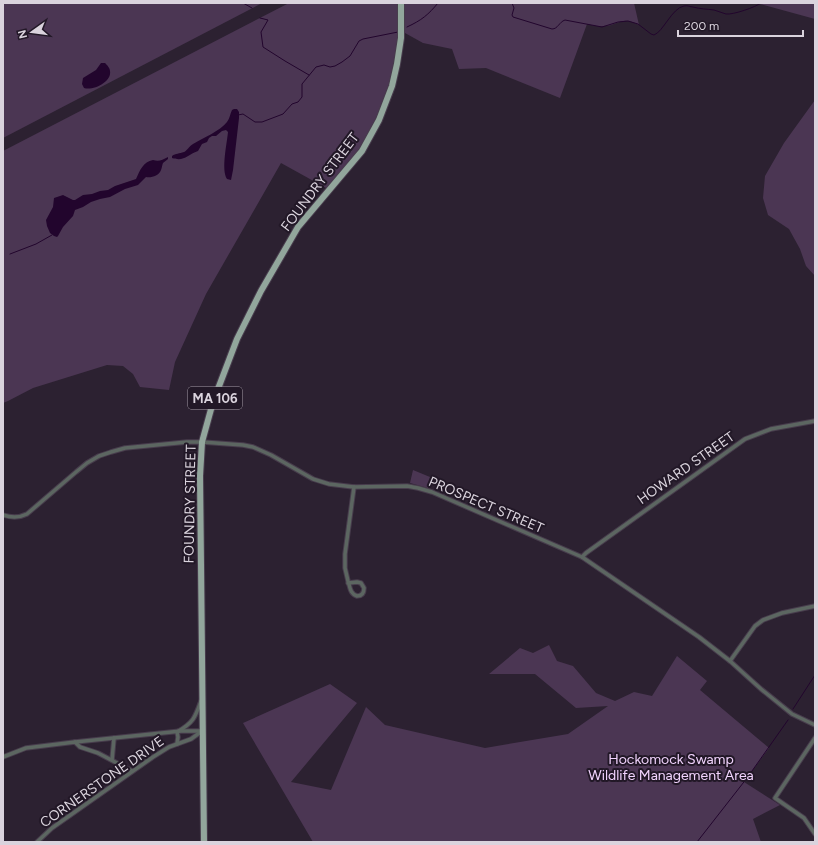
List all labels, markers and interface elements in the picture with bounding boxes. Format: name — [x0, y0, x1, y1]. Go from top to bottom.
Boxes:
north arrow — [12, 12, 52, 52]
scale bar — [678, 12, 803, 38]
text: 200 m — [684, 19, 719, 33]
text: N — [15, 29, 30, 40]
street label: FOUNDRY STREET — [277, 129, 363, 235]
road number: MA 106 — [188, 387, 242, 409]
street label: HOWARD STREET — [634, 428, 738, 508]
street label: FOUNDRY STREET — [180, 444, 200, 564]
street label: PROSPECT STREET — [426, 473, 546, 537]
street label: CORNERSTONE DRIVE — [37, 733, 167, 831]
park label: Hockomock Swamp Wildlife Management Area — [588, 751, 754, 784]

